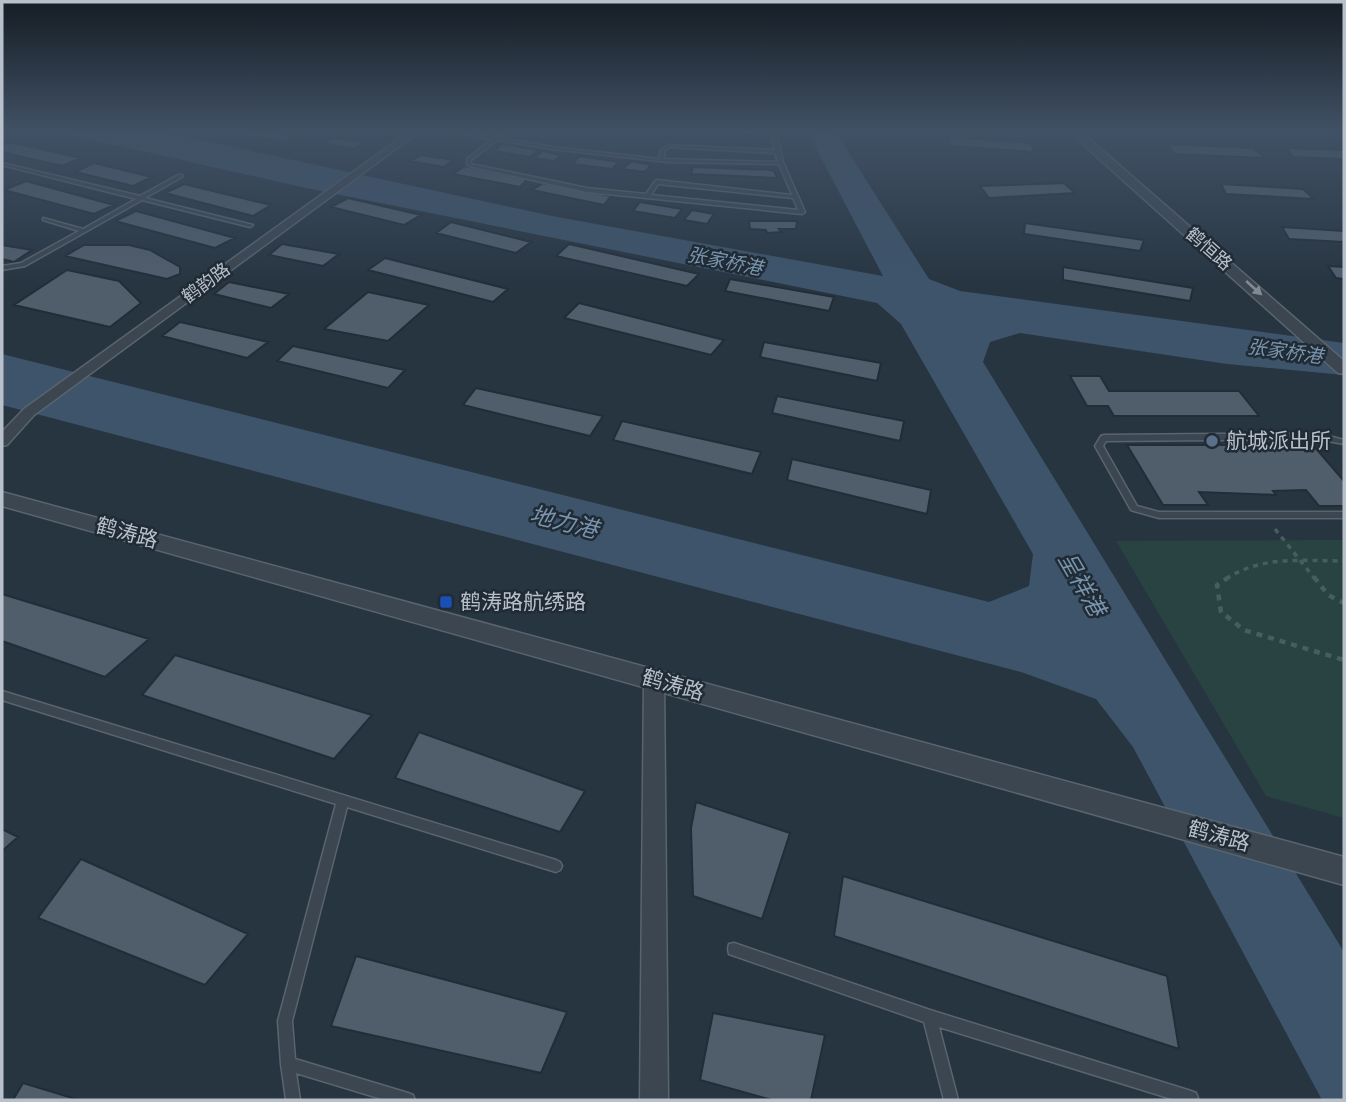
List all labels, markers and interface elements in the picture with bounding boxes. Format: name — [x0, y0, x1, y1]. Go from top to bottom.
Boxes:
street label: 鹤恒路 — [1181, 224, 1236, 275]
water label: 张家桥港 — [685, 244, 767, 282]
street label: 鹤韵路 — [178, 259, 234, 308]
one-way arrow — [1245, 280, 1262, 296]
water label: 张家桥港 — [1246, 336, 1327, 370]
place label: 航城派出所 — [1226, 429, 1331, 454]
marker: 航城派出所 — [1204, 433, 1220, 449]
water label: 地力港 — [527, 501, 604, 546]
street label: 鹤涛路 — [93, 513, 161, 554]
water label: 呈祥港 — [1052, 548, 1112, 624]
place label: 鹤涛路航绣路 — [460, 590, 586, 615]
marker: 鹤涛路航绣路 — [438, 594, 454, 610]
street label: 鹤涛路 — [639, 665, 707, 706]
street label: 鹤涛路 — [1185, 816, 1253, 857]

